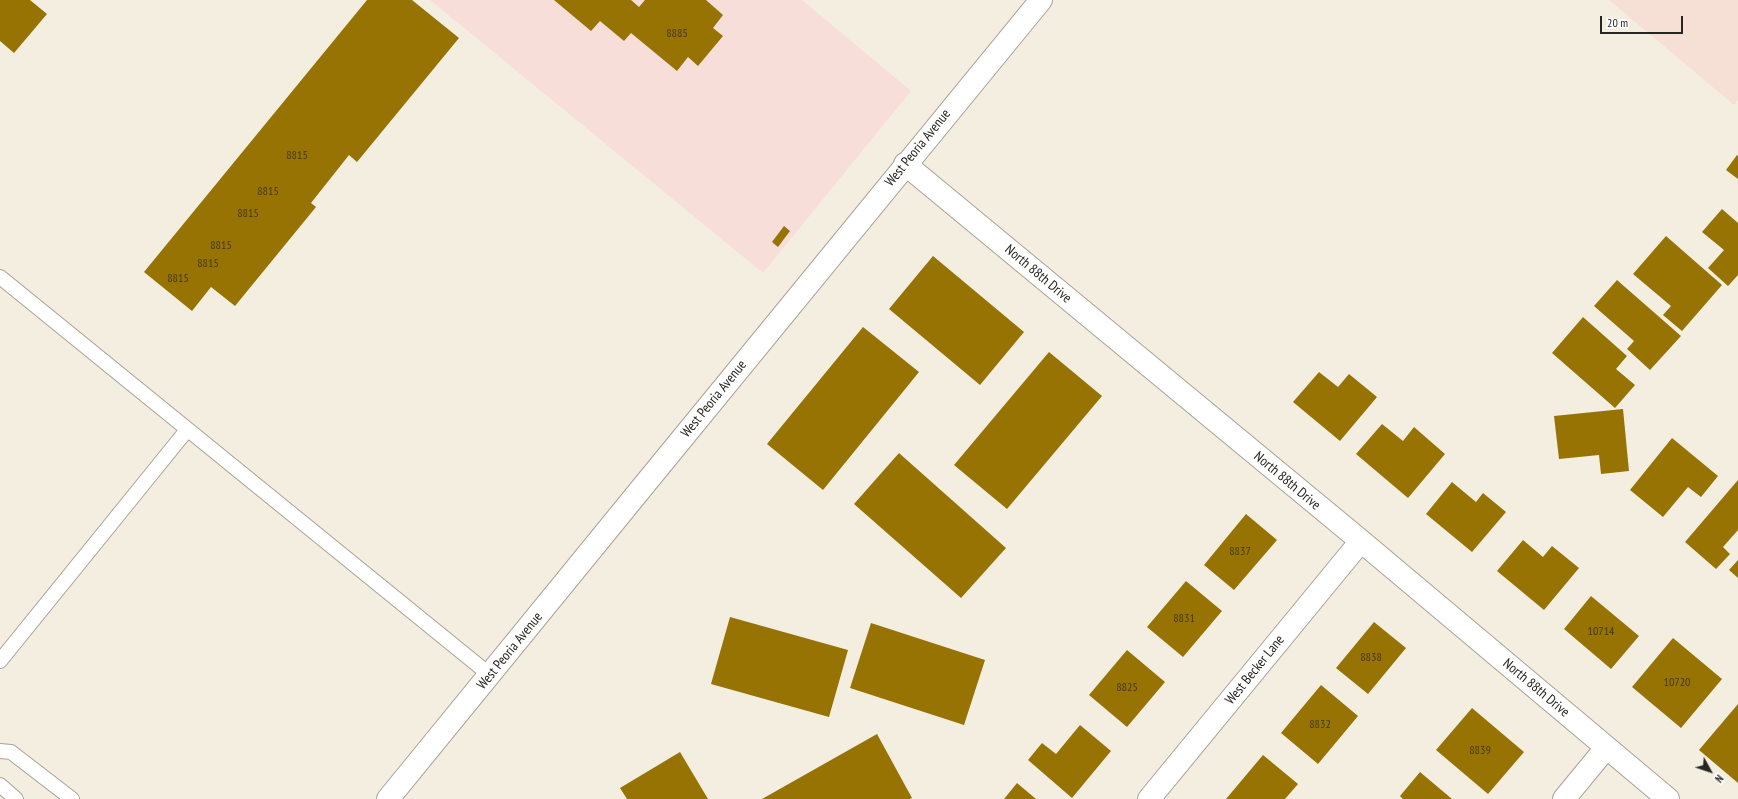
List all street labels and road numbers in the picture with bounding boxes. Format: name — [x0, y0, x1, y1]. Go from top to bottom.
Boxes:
street label: West Peoria Avenue — [882, 106, 954, 190]
street label: North 88th Drive — [1001, 241, 1075, 307]
street label: West Peoria Avenue — [678, 357, 750, 441]
street label: North 88th Drive — [1250, 448, 1324, 514]
street label: West Peoria Avenue — [474, 609, 546, 693]
street label: West Becker Lane — [1222, 632, 1288, 708]
street label: North 88th Drive — [1499, 655, 1573, 721]

